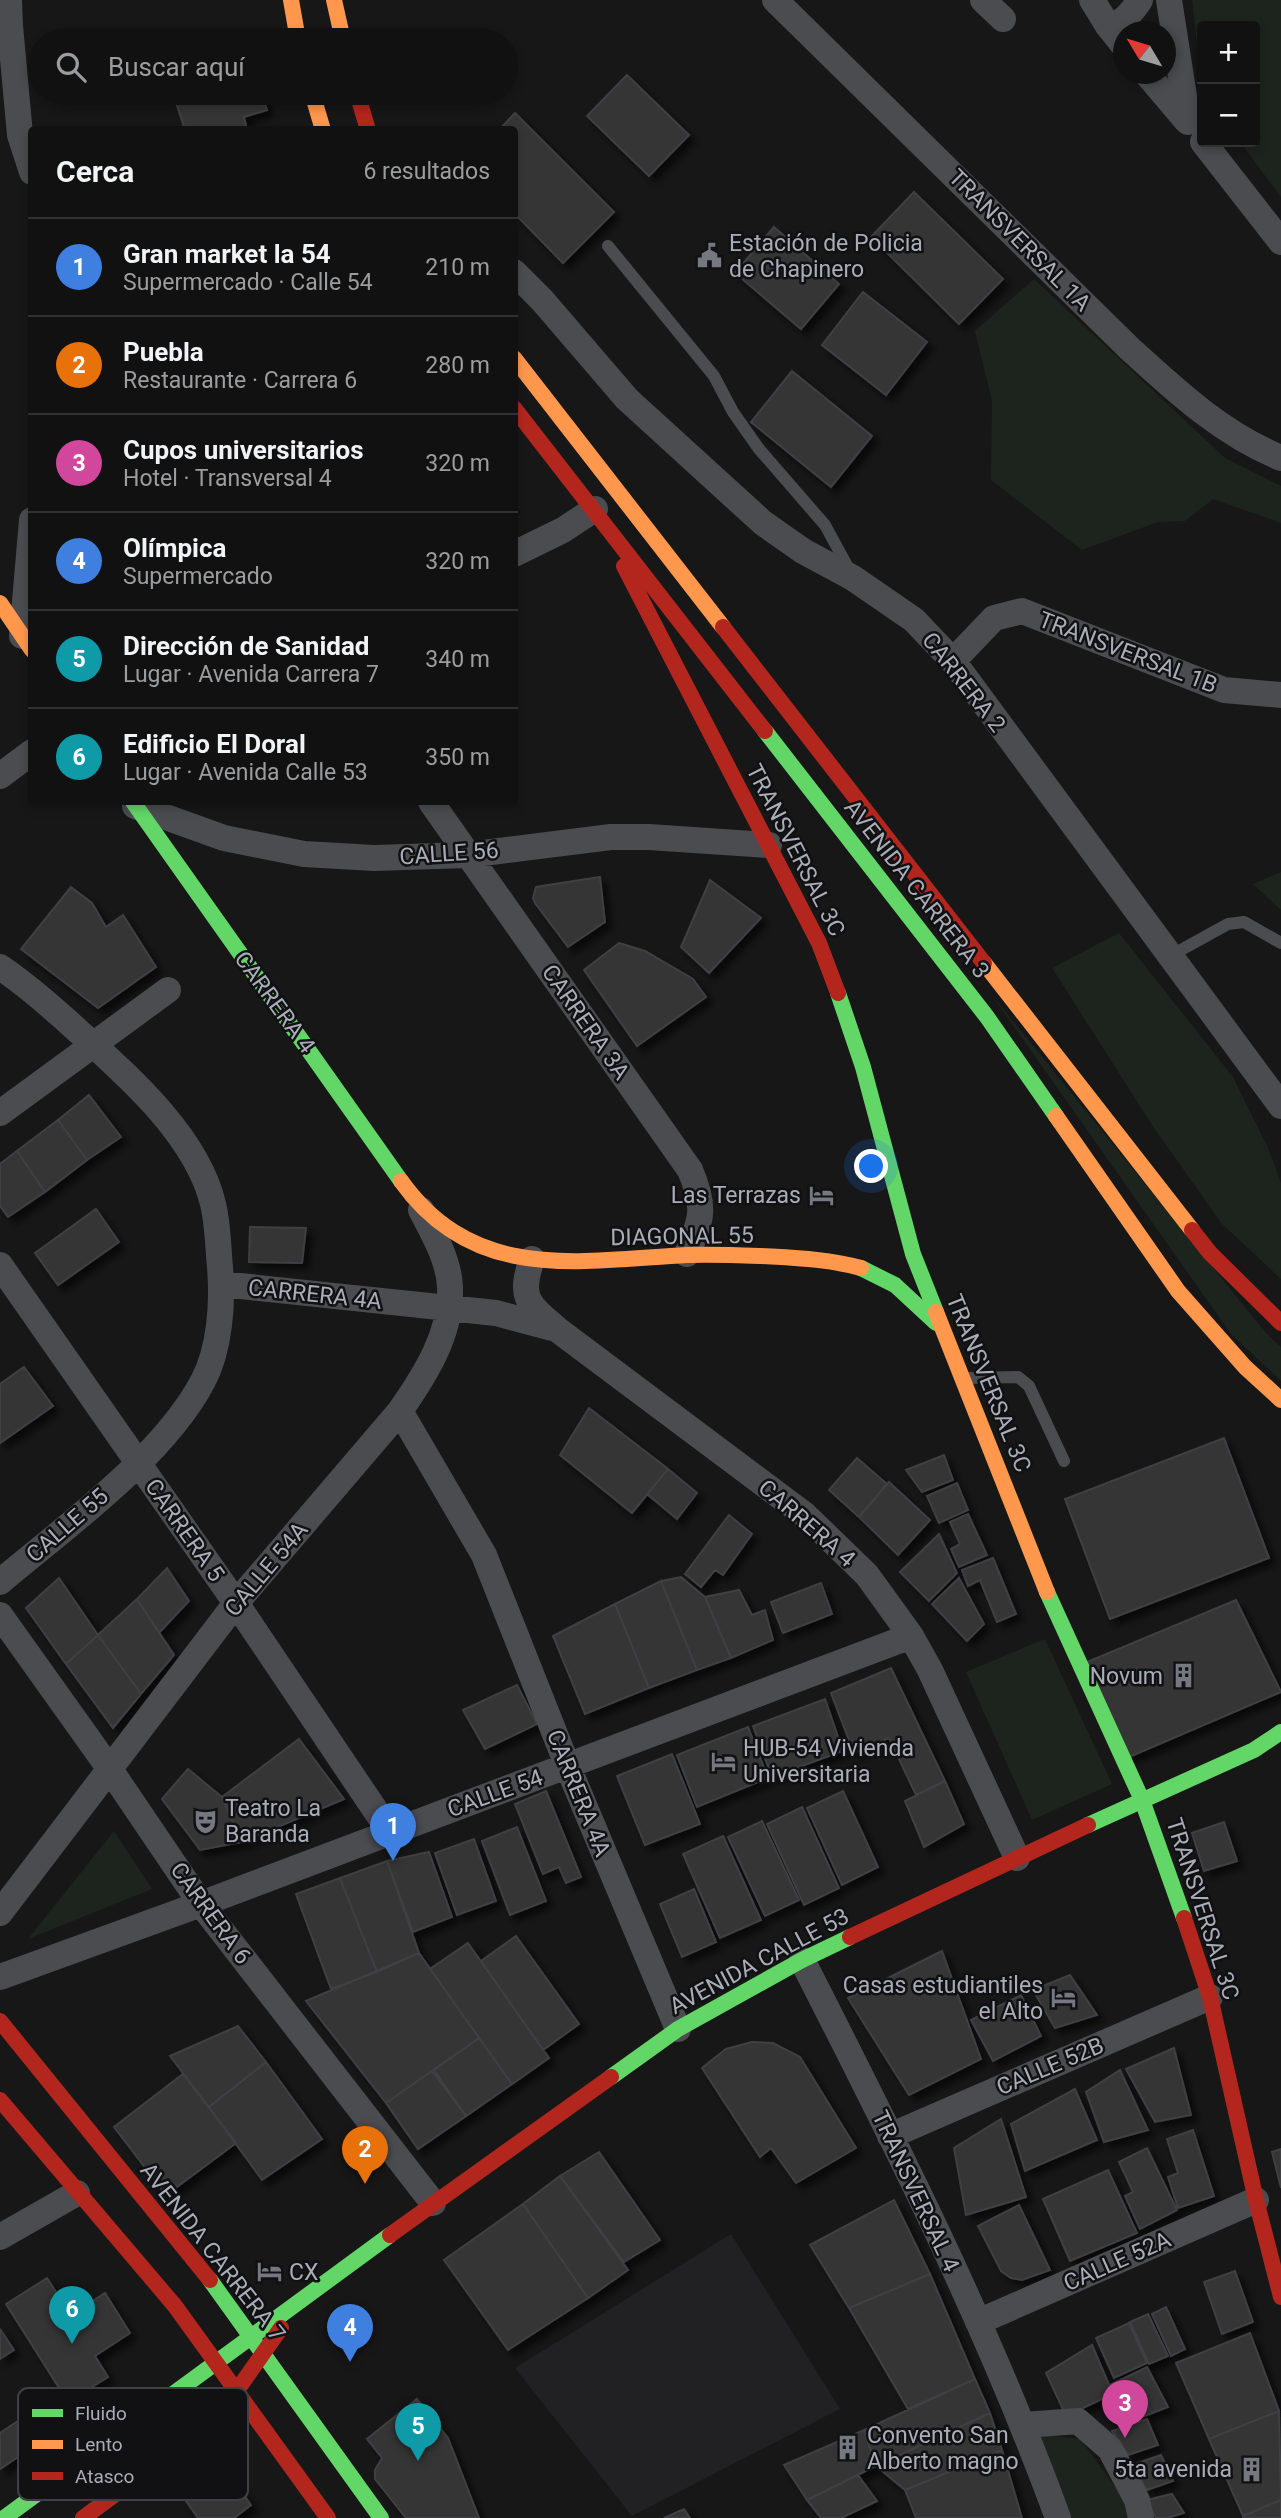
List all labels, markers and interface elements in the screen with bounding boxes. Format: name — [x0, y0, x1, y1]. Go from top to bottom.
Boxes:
north arrow — [1113, 21, 1176, 84]
map controls — [1197, 21, 1260, 147]
button: + — [1197, 21, 1260, 84]
search box — [28, 28, 518, 105]
icon: search — [52, 48, 90, 86]
text: Buscar aquí — [108, 52, 245, 82]
button: − — [1197, 84, 1260, 147]
text: Cerca — [56, 154, 134, 189]
text: 6 resultados — [363, 158, 490, 185]
street label: TRANSVERSAL 1A — [943, 164, 1096, 317]
place label: Estación de Policia de Chapinero — [729, 230, 923, 283]
text: Gran market la 54 — [123, 239, 331, 269]
public building icon: Estación de Policia de Chapinero — [695, 242, 723, 270]
text: 1 — [72, 254, 86, 281]
text: 210 m — [425, 254, 490, 281]
text: Supermercado · Calle 54 — [123, 269, 373, 296]
text: Puebla — [123, 337, 204, 367]
text: 2 — [72, 352, 86, 379]
text: 280 m — [425, 352, 490, 379]
text: Restaurante · Carrera 6 — [123, 367, 357, 394]
text: Cupos universitarios — [123, 435, 364, 465]
text: 3 — [72, 450, 86, 477]
text: 320 m — [425, 450, 490, 477]
text: Hotel · Transversal 4 — [123, 465, 332, 492]
text: Olímpica — [123, 533, 226, 563]
text: 4 — [72, 548, 86, 575]
text: 320 m — [425, 548, 490, 575]
text: Supermercado — [123, 563, 273, 590]
street label: TRANSVERSAL 1B — [1035, 606, 1221, 699]
street label: CARRERA 2 — [916, 627, 1011, 738]
text: Dirección de Sanidad — [123, 631, 370, 661]
text: 5 — [72, 646, 86, 673]
text: 340 m — [425, 646, 490, 673]
text: Lugar · Avenida Carrera 7 — [123, 661, 379, 688]
text: Edificio El Doral — [123, 729, 306, 759]
text: 6 — [72, 744, 86, 771]
text: 350 m — [425, 744, 490, 771]
text: Lugar · Avenida Calle 53 — [123, 759, 368, 786]
street label: TRANSVERSAL 3C — [741, 760, 851, 941]
street label: AVENIDA CARRERA 3 — [838, 795, 995, 984]
street label: CALLE 56 — [399, 837, 500, 870]
street label: CARRERA 4 — [229, 946, 321, 1059]
street label: CARRERA 3A — [536, 960, 635, 1085]
your location — [854, 1149, 888, 1183]
hotel icon: Las Terrazas — [807, 1181, 835, 1209]
place label: Las Terrazas — [671, 1182, 801, 1209]
street label: DIAGONAL 55 — [610, 1222, 754, 1251]
street label: CARRERA 4A — [247, 1274, 383, 1315]
street label: TRANSVERSAL 3C — [941, 1290, 1037, 1476]
street label: CARRERA 5 — [139, 1474, 230, 1587]
street label: CARRERA 4 — [753, 1474, 861, 1573]
street label: CALLE 55 — [21, 1483, 114, 1568]
street label: CALLE 54A — [219, 1517, 313, 1622]
building icon: Novum — [1169, 1662, 1197, 1690]
place label: Novum — [1090, 1663, 1163, 1690]
street label: CARRERA 4A — [541, 1726, 616, 1860]
place label: HUB-54 Vivienda Universitaria — [743, 1735, 914, 1788]
hotel icon: HUB-54 Vivienda Universitaria — [709, 1747, 737, 1775]
street label: CALLE 54 — [444, 1764, 547, 1823]
place label: Teatro La Baranda — [225, 1795, 321, 1848]
pin: 1 — [370, 1803, 416, 1861]
theatre icon: Teatro La Baranda — [191, 1807, 219, 1835]
street label: TRANSVERSAL 3C — [1160, 1815, 1245, 2003]
street label: CARRERA 6 — [165, 1857, 257, 1969]
street label: AVENIDA CALLE 53 — [665, 1903, 854, 2020]
place label: Casas estudiantiles el Alto — [843, 1972, 1043, 2025]
hotel icon: Casas estudiantiles el Alto — [1049, 1984, 1077, 2012]
street label: CALLE 52B — [993, 2032, 1108, 2101]
street label: TRANSVERSAL 4 — [866, 2106, 965, 2276]
pin: 2 — [342, 2126, 388, 2184]
street label: AVENIDA CARRERA 7 — [134, 2158, 291, 2347]
street label: CALLE 52A — [1059, 2226, 1175, 2297]
hotel icon: CX — [255, 2258, 283, 2286]
place label: CX — [289, 2259, 318, 2286]
pin: 6 — [49, 2286, 95, 2344]
pin: 4 — [327, 2304, 373, 2362]
pin: 3 — [1102, 2380, 1148, 2438]
legend — [18, 2388, 248, 2500]
text: Fluido — [75, 2402, 127, 2425]
pin: 5 — [395, 2403, 441, 2461]
place label: Convento San Alberto magno — [867, 2422, 1019, 2475]
text: Lento — [75, 2433, 123, 2456]
building icon: Convento San Alberto magno — [833, 2434, 861, 2462]
building icon: 5ta avenida — [1238, 2455, 1266, 2483]
place label: 5ta avenida — [1114, 2456, 1232, 2483]
text: Atasco — [75, 2465, 134, 2488]

